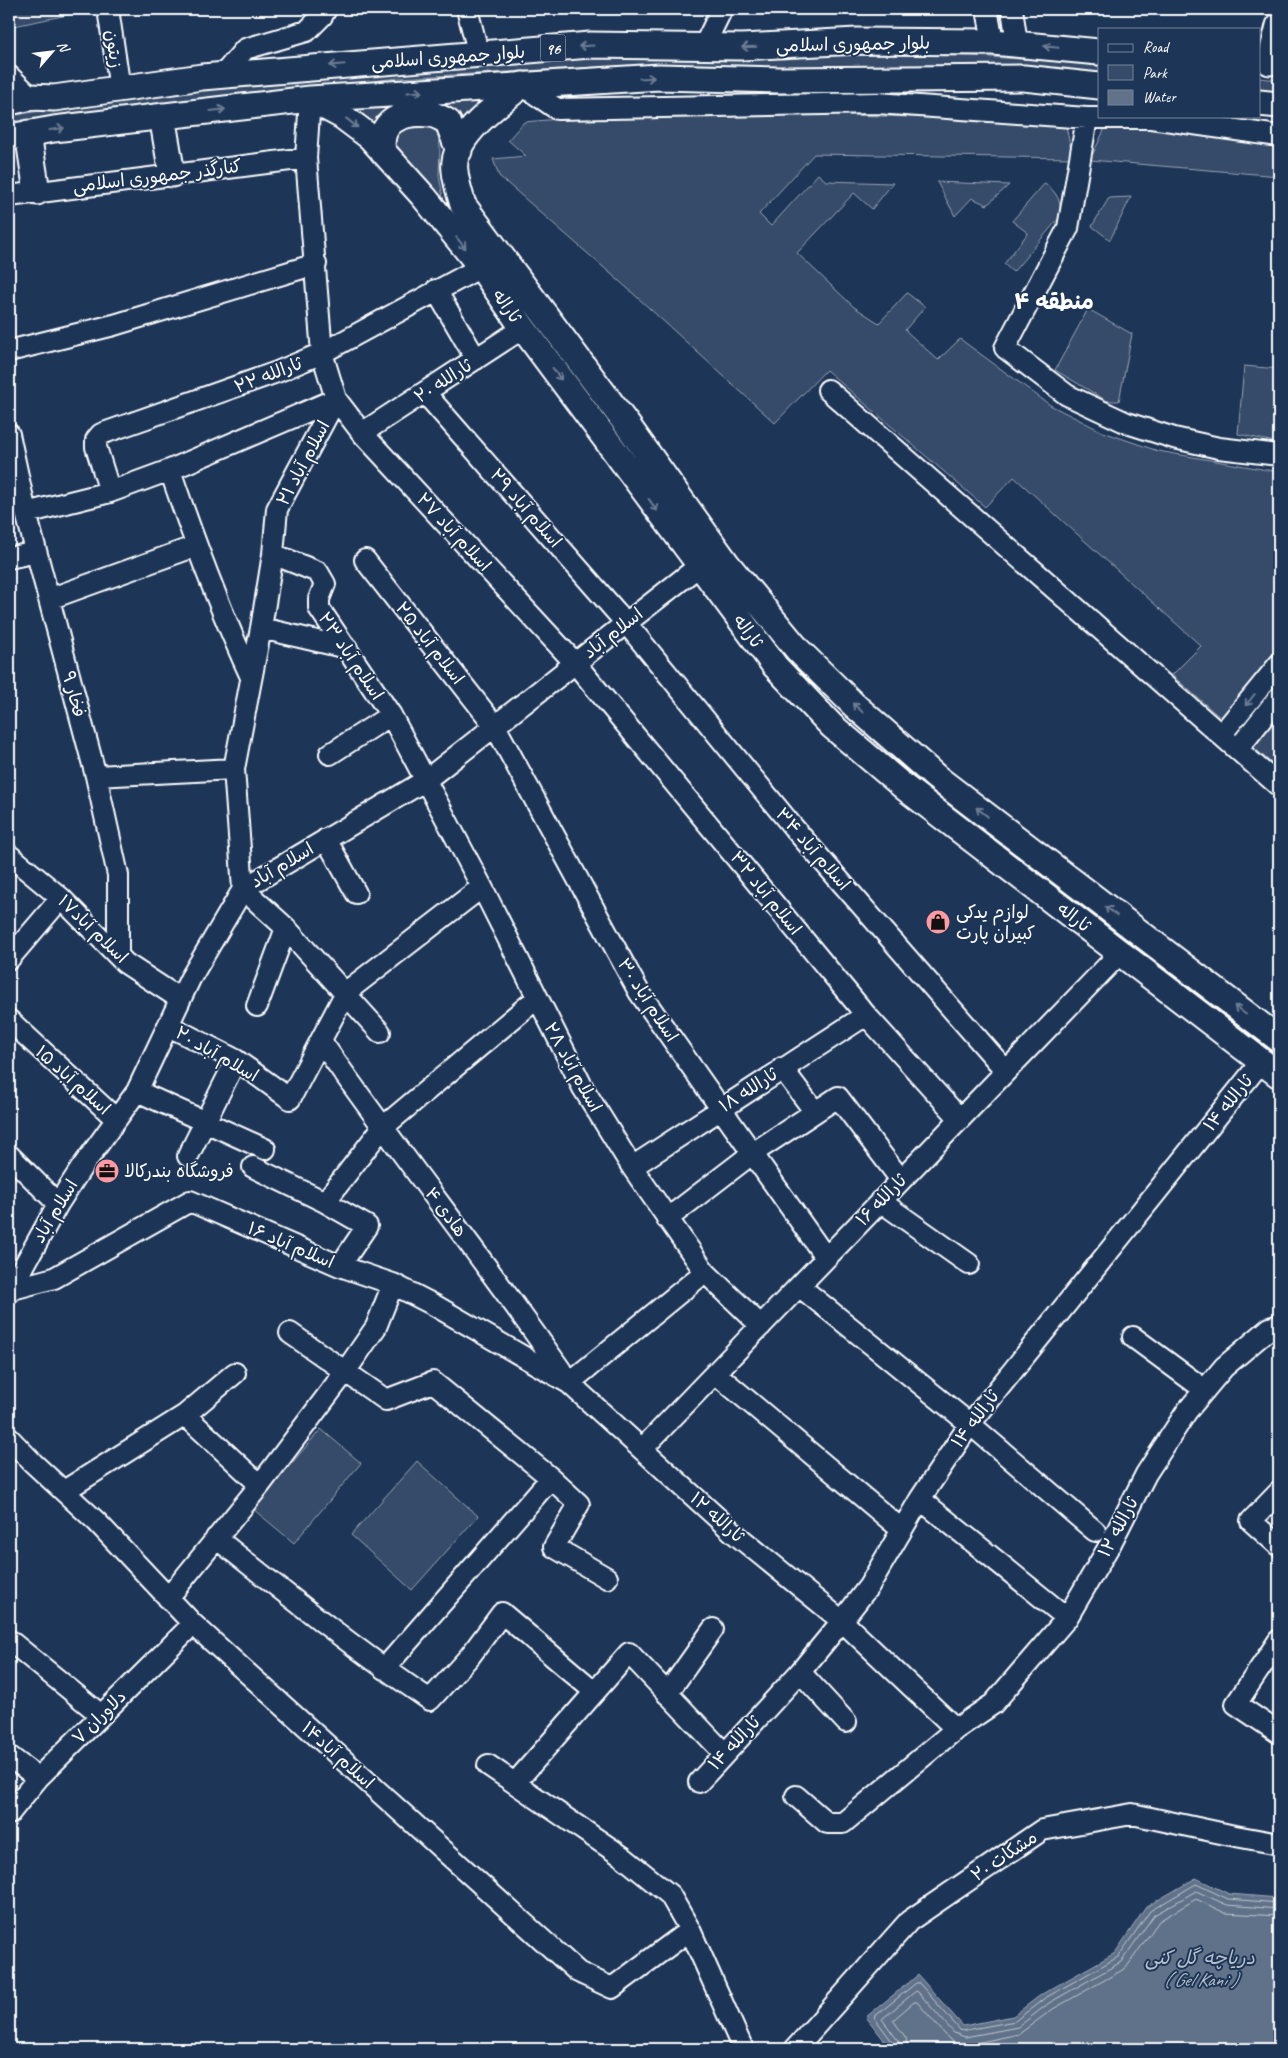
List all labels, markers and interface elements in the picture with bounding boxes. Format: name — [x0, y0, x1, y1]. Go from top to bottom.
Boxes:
north arrow — [28, 28, 78, 78]
street label: زیتون — [100, 28, 128, 70]
legend — [1098, 28, 1260, 118]
street label: بلوار جمهوری اسلامی — [776, 32, 930, 57]
road number: 96 — [540, 34, 566, 62]
text: N — [53, 38, 74, 56]
text: Road — [1143, 38, 1170, 57]
street label: بلوار جمهوری اسلامی — [370, 41, 526, 74]
one-way arrow — [578, 41, 594, 50]
one-way arrow — [741, 42, 757, 52]
one-way arrow — [1043, 42, 1059, 52]
one-way arrow — [329, 60, 345, 70]
text: Park — [1143, 64, 1168, 83]
one-way arrow — [639, 74, 655, 83]
one-way arrow — [407, 88, 423, 97]
text: Water — [1143, 88, 1177, 107]
one-way arrow — [210, 105, 226, 115]
one-way arrow — [345, 118, 359, 128]
one-way arrow — [48, 123, 64, 133]
street label: کنارگذر جمهوری اسلامی — [71, 155, 243, 198]
one-way arrow — [456, 236, 467, 249]
street label: ثاراله — [488, 285, 527, 328]
district label: منطقه ۴ — [1014, 288, 1094, 316]
street label: ثارالله ۲۲ — [231, 352, 306, 398]
street label: ثارالله ۲۰ — [410, 354, 477, 408]
one-way arrow — [552, 367, 562, 381]
street label: اسلام آباد ۲۱ — [271, 417, 337, 511]
street label: اسلام آباد ۲۹ — [483, 464, 566, 554]
street label: اسلام آباد ۲۷ — [410, 488, 496, 578]
one-way arrow — [648, 498, 659, 511]
street label: اسلام آباد ۲۵ — [388, 597, 469, 691]
street label: اسلام آباد — [579, 603, 649, 666]
street label: اسلام آباد ۲۳ — [311, 608, 388, 706]
street label: ثاراله — [728, 610, 768, 653]
street label: فخار ۹ — [57, 669, 91, 719]
one-way arrow — [1244, 693, 1256, 706]
one-way arrow — [851, 702, 864, 714]
street label: اسلام آباد ۳۴ — [769, 803, 855, 897]
one-way arrow — [976, 807, 989, 818]
street label: اسلام آباد — [246, 838, 319, 895]
street label: اسلام آباد ۳۲ — [723, 847, 806, 941]
street label: اسلام آباد۱۷ — [51, 890, 133, 970]
street label: ثاراله — [1053, 897, 1096, 937]
place label: لوازم یدکی کبیران پارت — [956, 901, 1035, 945]
one-way arrow — [1104, 906, 1118, 916]
shop icon: لوازم یدکی کبیران پارت — [925, 909, 951, 935]
street label: اسلام آباد ۳۰ — [610, 954, 683, 1048]
one-way arrow — [1234, 1004, 1247, 1015]
street label: اسلام آباد ۲۸ — [537, 1018, 607, 1117]
street label: اسلام آباد ۲۰ — [170, 1021, 263, 1089]
street label: اسلام آباد ۱۵ — [29, 1041, 115, 1122]
street label: ثارالله ۱۸ — [715, 1063, 782, 1117]
street label: ثارالله ۱۴ — [1199, 1070, 1258, 1136]
office icon: فروشگاه بندرکالا — [94, 1158, 120, 1184]
place label: فروشگاه بندرکالا — [124, 1160, 234, 1182]
street label: ثارالله ۱۶ — [851, 1169, 912, 1231]
street label: اسلام آباد — [28, 1175, 85, 1248]
street label: هادی ۴ — [420, 1183, 472, 1241]
street label: اسلام آباد ۱۶ — [243, 1217, 338, 1276]
street label: ثارالله ۱۴ — [946, 1385, 1004, 1452]
street label: ثارالله ۱۲ — [686, 1487, 749, 1547]
street label: ثارالله ۱۲ — [1093, 1493, 1143, 1561]
street label: دلاوران ۷ — [67, 1685, 131, 1749]
street label: ثارالله ۱۴ — [703, 1711, 765, 1775]
street label: اسلام آباد۱۴ — [295, 1717, 379, 1796]
street label: مشکات ۲۰ — [967, 1826, 1041, 1886]
water label: دریاچه گل کنی ( Gel Kani ) — [1145, 1946, 1255, 1992]

